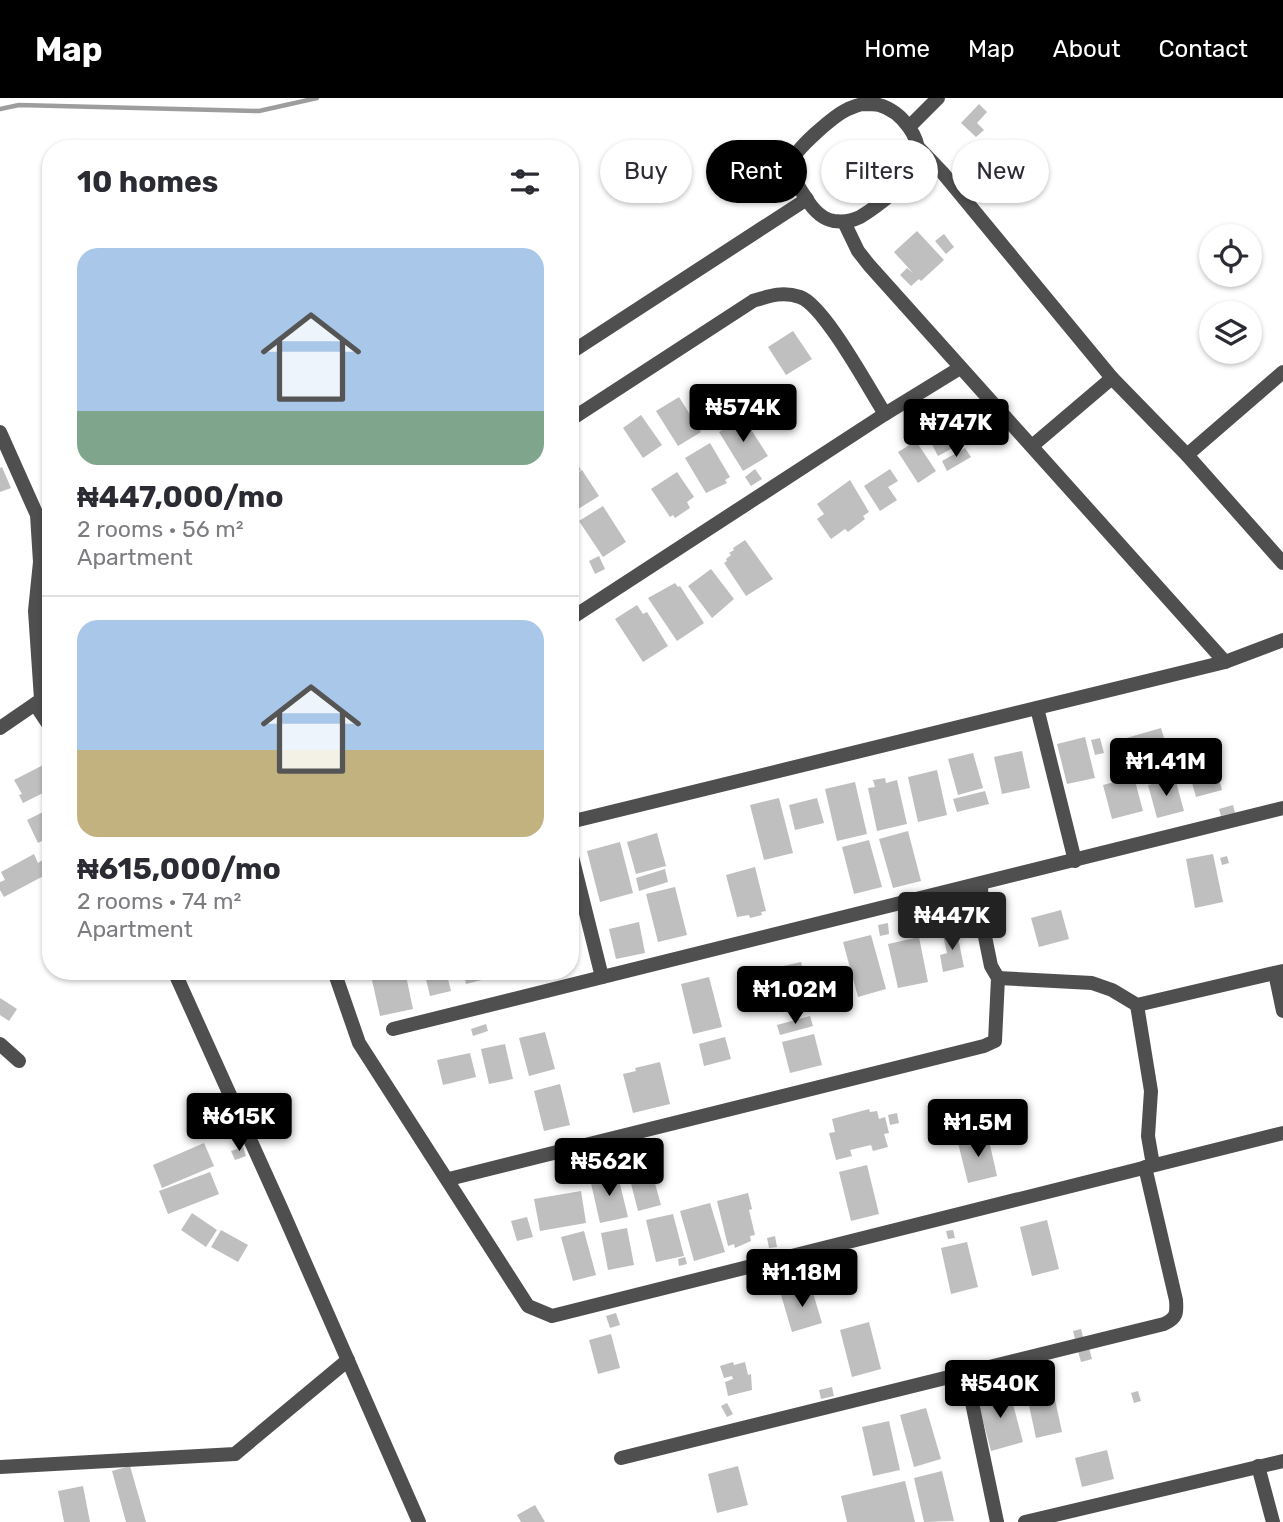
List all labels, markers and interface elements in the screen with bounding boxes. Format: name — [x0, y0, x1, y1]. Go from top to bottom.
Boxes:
text: Map — [35, 30, 103, 69]
text: Home — [864, 35, 930, 63]
text: Map — [968, 35, 1015, 63]
text: About — [1053, 35, 1121, 63]
text: Contact — [1159, 35, 1248, 63]
chip: Buy — [600, 140, 692, 203]
chip: Rent — [706, 140, 807, 203]
chip: Filters — [821, 140, 938, 203]
chip: New — [952, 140, 1049, 203]
icon: filters — [506, 163, 544, 201]
text: 10 homes — [77, 164, 218, 200]
map controls — [1199, 224, 1262, 364]
button: locate — [1199, 224, 1262, 287]
icon: home — [248, 294, 374, 420]
button: layers — [1199, 301, 1262, 364]
pin: ₦574K — [694, 384, 792, 444]
text: ₦574K — [706, 393, 780, 421]
pin: ₦747K — [907, 400, 1005, 459]
text: ₦747K — [920, 408, 992, 436]
text: ₦447,000/mo — [77, 479, 284, 515]
text: 2 rooms · 56 m² — [77, 515, 244, 543]
text: Apartment — [77, 543, 193, 571]
icon: home — [248, 666, 374, 792]
pin: ₦1.41M — [1109, 738, 1223, 798]
text: ₦1.41M — [1126, 747, 1206, 775]
text: ₦615,000/mo — [77, 851, 281, 887]
text: 2 rooms · 74 m² — [77, 887, 241, 915]
pin: ₦447K — [903, 892, 1001, 952]
text: ₦447K — [914, 901, 990, 929]
text: Apartment — [77, 915, 193, 943]
pin: ₦1.02M — [738, 967, 852, 1026]
text: ₦1.02M — [753, 975, 837, 1003]
pin: ₦615K — [190, 1094, 288, 1153]
pin: ₦1.5M — [929, 1100, 1027, 1159]
text: ₦615K — [203, 1102, 275, 1130]
text: ₦1.5M — [944, 1108, 1012, 1136]
pin: ₦562K — [560, 1138, 658, 1198]
text: ₦562K — [571, 1147, 647, 1175]
pin: ₦1.18M — [745, 1250, 859, 1309]
text: ₦1.18M — [762, 1258, 842, 1286]
pin: ₦540K — [951, 1360, 1049, 1420]
text: ₦540K — [961, 1369, 1039, 1397]

